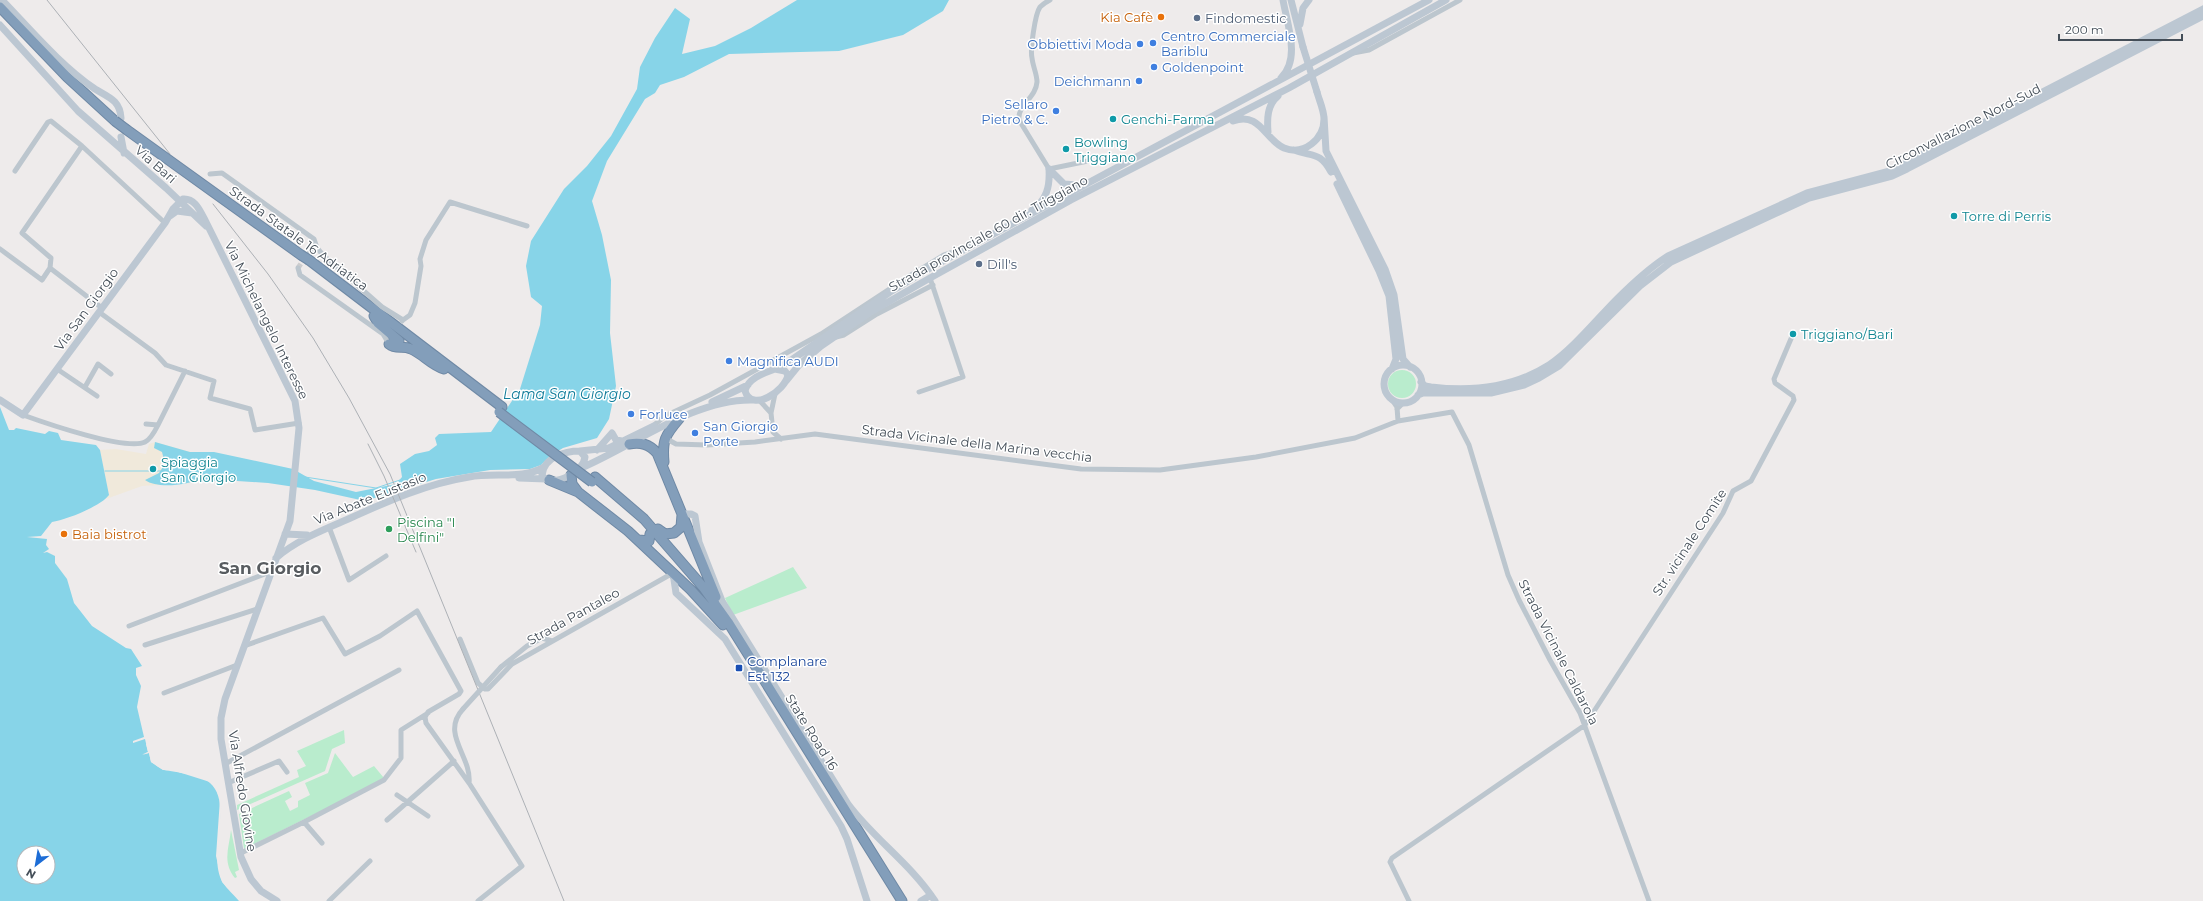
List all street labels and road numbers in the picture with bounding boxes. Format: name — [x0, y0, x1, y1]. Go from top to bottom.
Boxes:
street label: Circonvallazione Nord-Sud — [1883, 80, 2043, 172]
street label: Via Bari — [132, 142, 180, 186]
street label: Strada provinciale 60 dir. Triggiano — [886, 171, 1090, 295]
street label: Strada Statale 16 Adriatica — [226, 182, 372, 294]
street label: Via Michelangelo Interesse — [222, 238, 312, 402]
street label: Via San Giorgio — [51, 264, 121, 354]
street label: Strada Vicinale della Marina vecchia — [861, 421, 1093, 465]
street label: Via Abate Eustasio — [311, 468, 429, 528]
street label: Str. vicinale Comite — [1648, 485, 1730, 598]
street label: Strada Vicinale Caldarola — [1515, 577, 1603, 727]
street label: Strada Pantaleo — [524, 584, 622, 648]
street label: State Road 16 — [782, 691, 842, 773]
street label: Via Alfredo Giovine — [226, 729, 261, 853]

